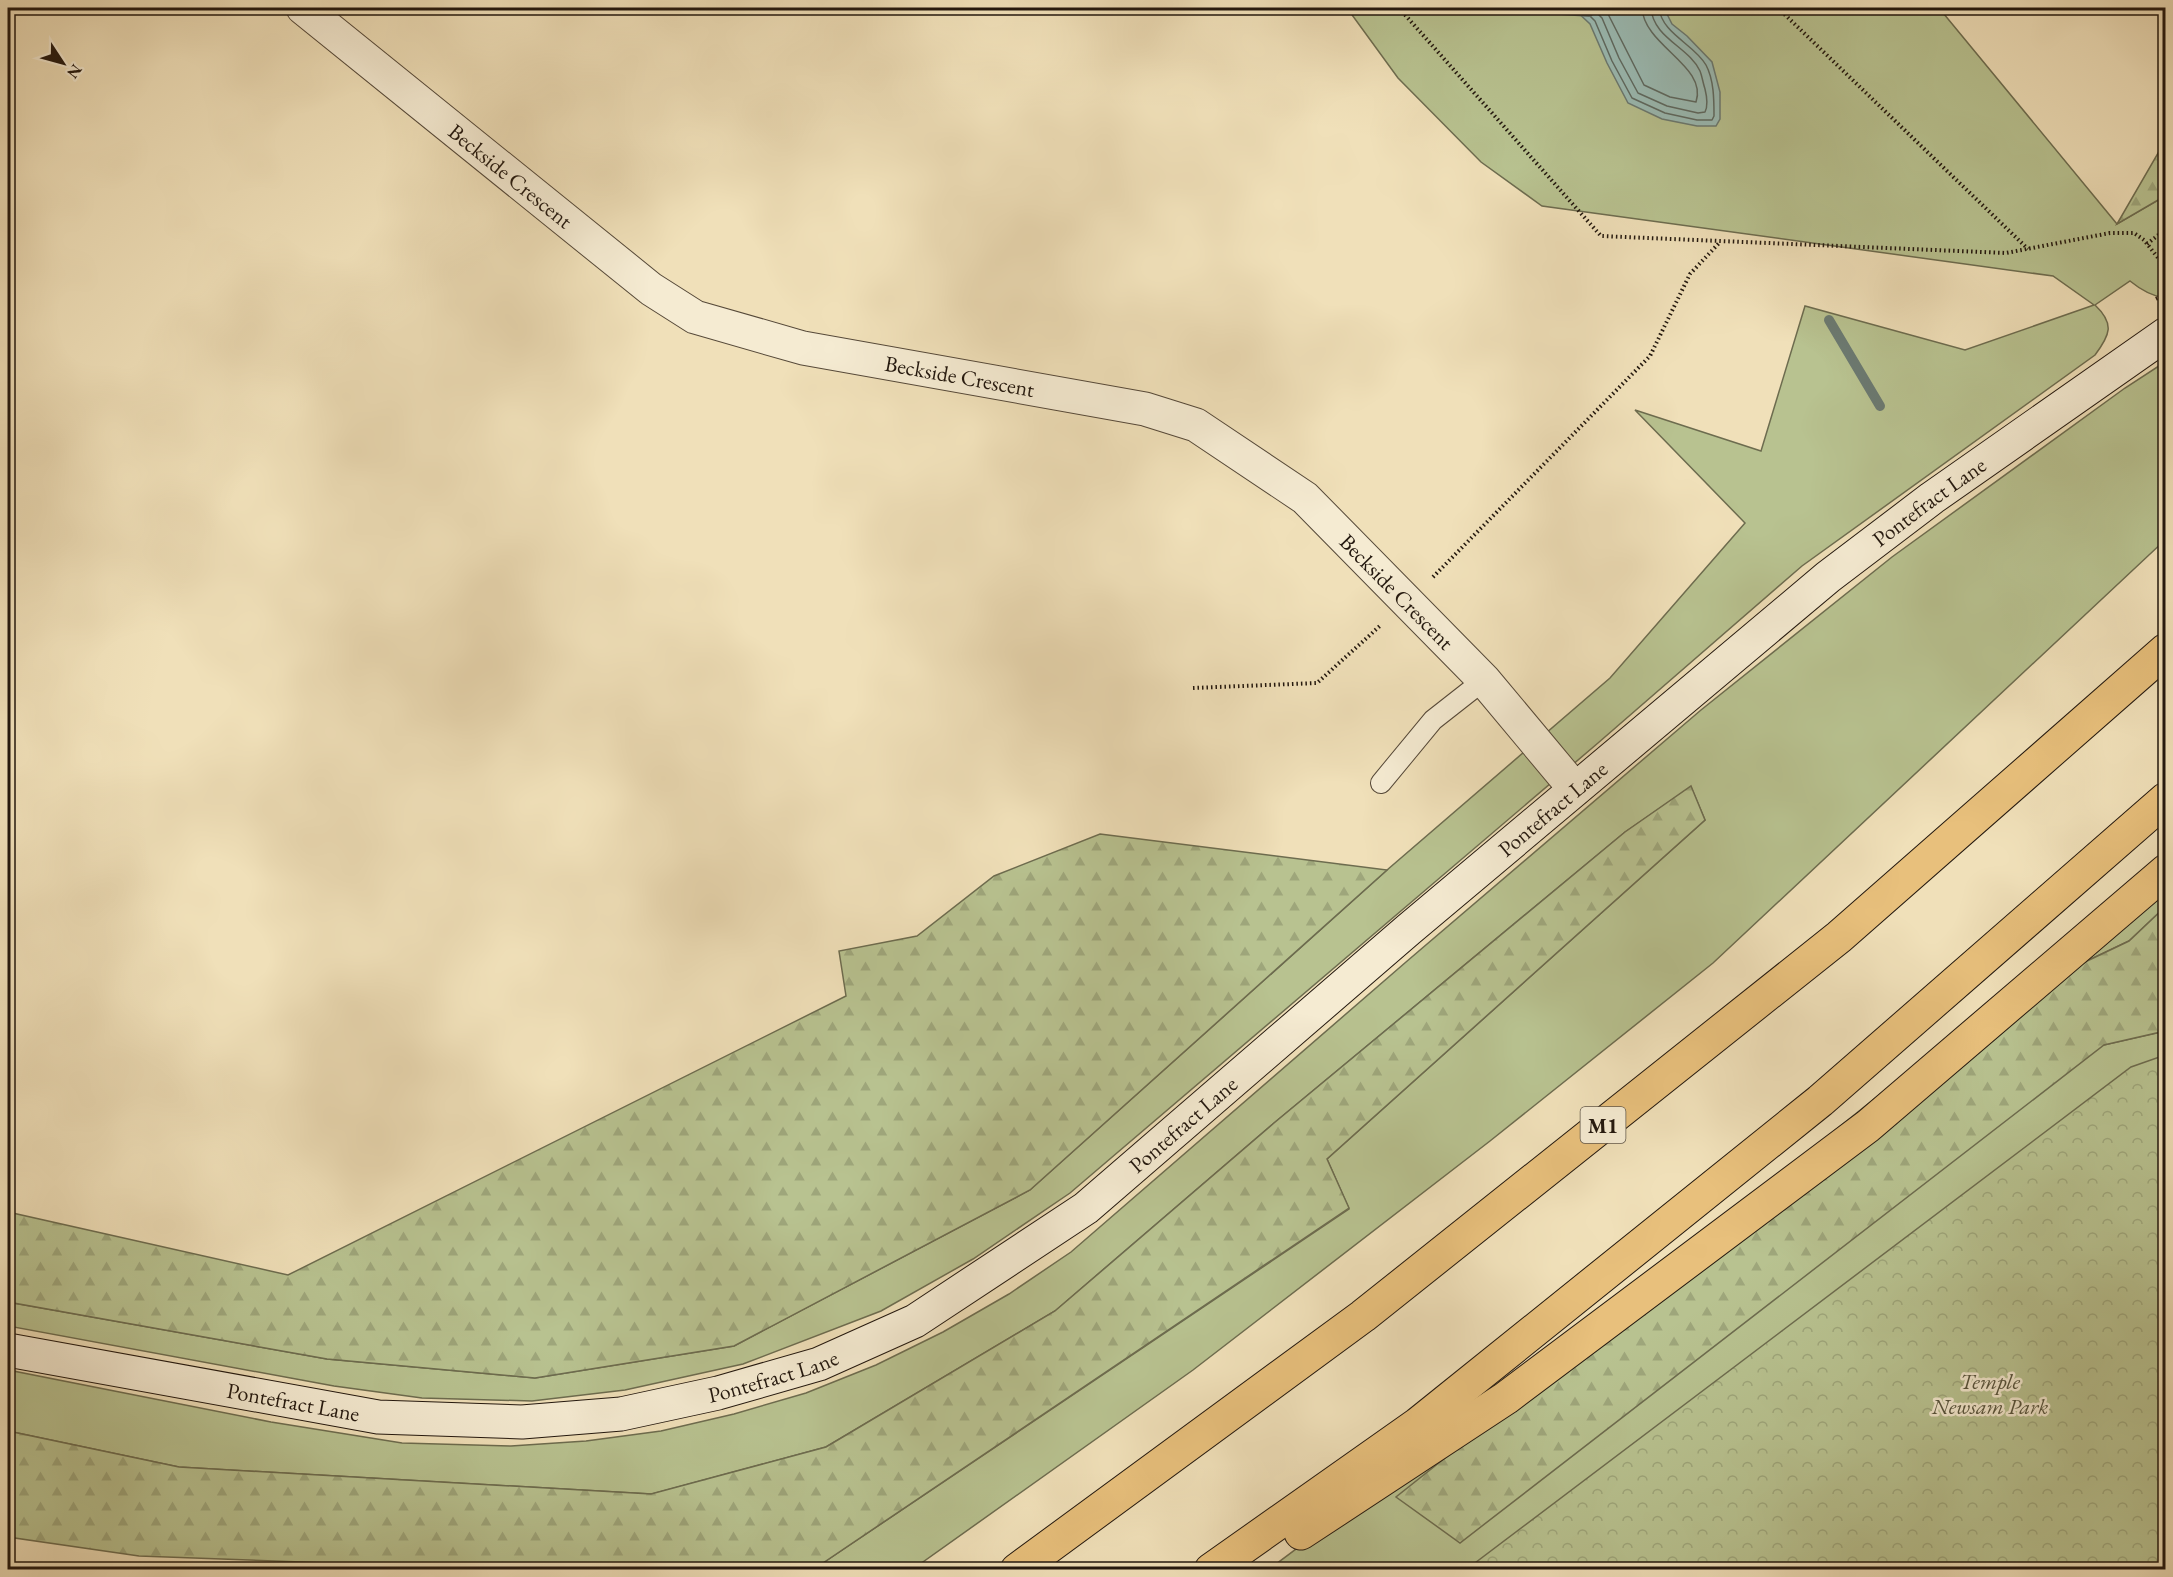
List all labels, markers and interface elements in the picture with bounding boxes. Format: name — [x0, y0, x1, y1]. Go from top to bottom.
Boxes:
north arrow — [33, 33, 93, 93]
text: N — [62, 60, 87, 83]
street label: Beckside Crescent — [443, 117, 579, 235]
street label: Beckside Crescent — [883, 348, 1037, 404]
street label: Pontefract Lane — [1866, 450, 1992, 553]
street label: Beckside Crescent — [1333, 527, 1461, 656]
street label: Pontefract Lane — [1492, 754, 1614, 863]
street label: Pontefract Lane — [1123, 1069, 1244, 1179]
road number: M1 — [1580, 1107, 1626, 1143]
street label: Pontefract Lane — [705, 1343, 843, 1409]
park label: Temple Newsam Park — [1931, 1367, 2048, 1421]
street label: Pontefract Lane — [225, 1375, 362, 1428]

